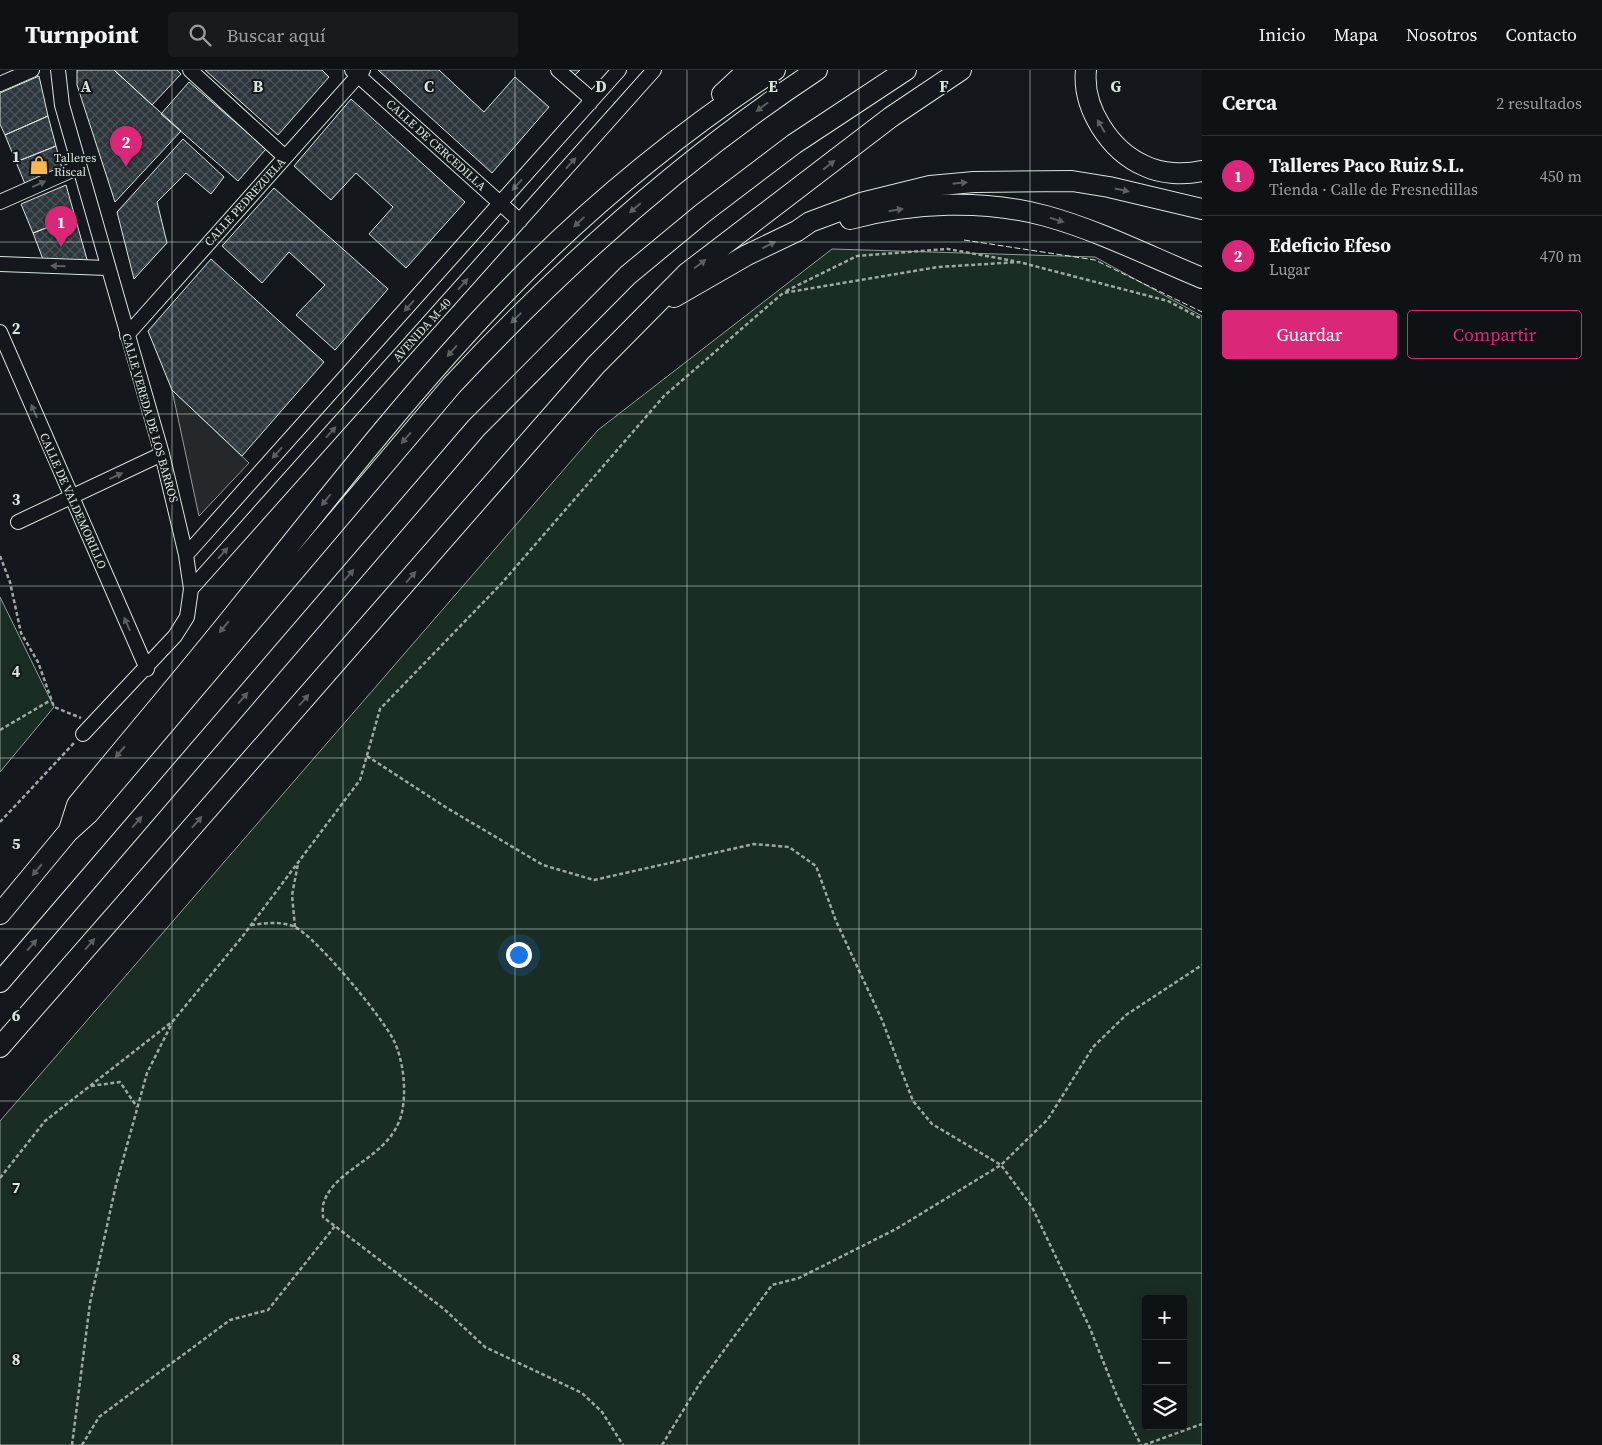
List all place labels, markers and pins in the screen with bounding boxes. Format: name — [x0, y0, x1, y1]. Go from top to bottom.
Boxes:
pin: 2 — [110, 126, 142, 167]
place label: Talleres Riscal — [54, 150, 96, 180]
shop icon: Talleres Riscal — [28, 154, 50, 176]
pin: 1 — [45, 206, 77, 247]

